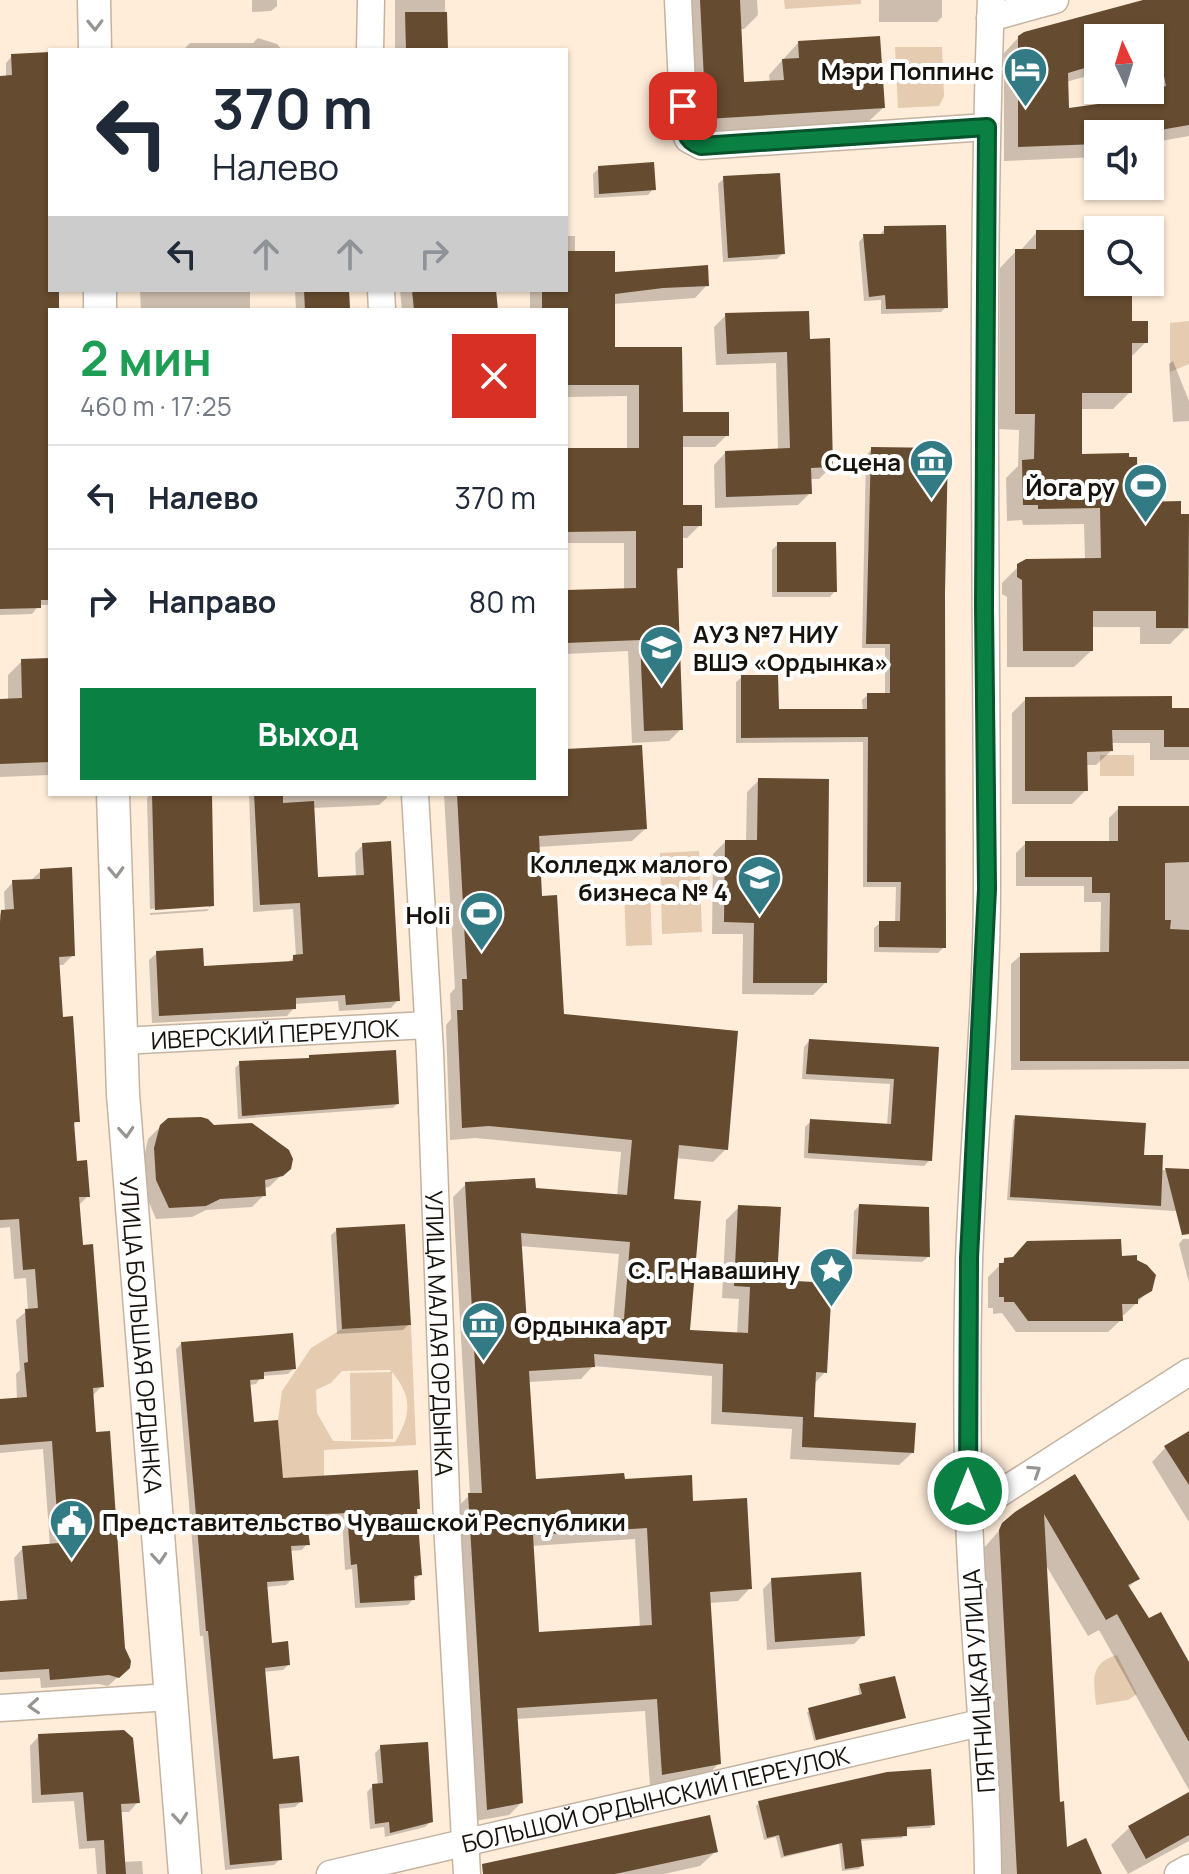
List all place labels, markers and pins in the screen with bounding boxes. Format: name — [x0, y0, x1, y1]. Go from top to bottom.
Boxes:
hotel icon: Мэри Поппинс — [1001, 46, 1049, 109]
place label: Мэри Поппинс — [821, 54, 994, 87]
pin — [649, 72, 717, 140]
museum icon: Сцена — [908, 437, 956, 500]
place label: Сцена — [824, 445, 901, 478]
sports icon: Йога ру — [1122, 462, 1170, 525]
place label: Йога ру — [1025, 470, 1116, 503]
place label: АУЗ №7 НИУ ВШЭ «Ордынка» — [693, 617, 888, 678]
school or university icon: АУЗ №7 НИУ ВШЭ «Ордынка» — [638, 623, 686, 686]
place label: Колледж малого бизнеса № 4 — [530, 847, 728, 908]
school or university icon: Колледж малого бизнеса № 4 — [735, 853, 783, 916]
sports icon: Holi — [458, 890, 506, 953]
place label: Holi — [405, 898, 451, 931]
place icon: С. Г. Навашину — [807, 1245, 855, 1308]
place label: С. Г. Навашину — [628, 1253, 801, 1286]
museum icon: Ордынка арт — [459, 1300, 507, 1363]
place label: Ордынка арт — [514, 1308, 668, 1341]
public building icon: Представительство Чувашской Республики — [47, 1497, 95, 1560]
place label: Представительство Чувашской Республики — [102, 1505, 626, 1538]

